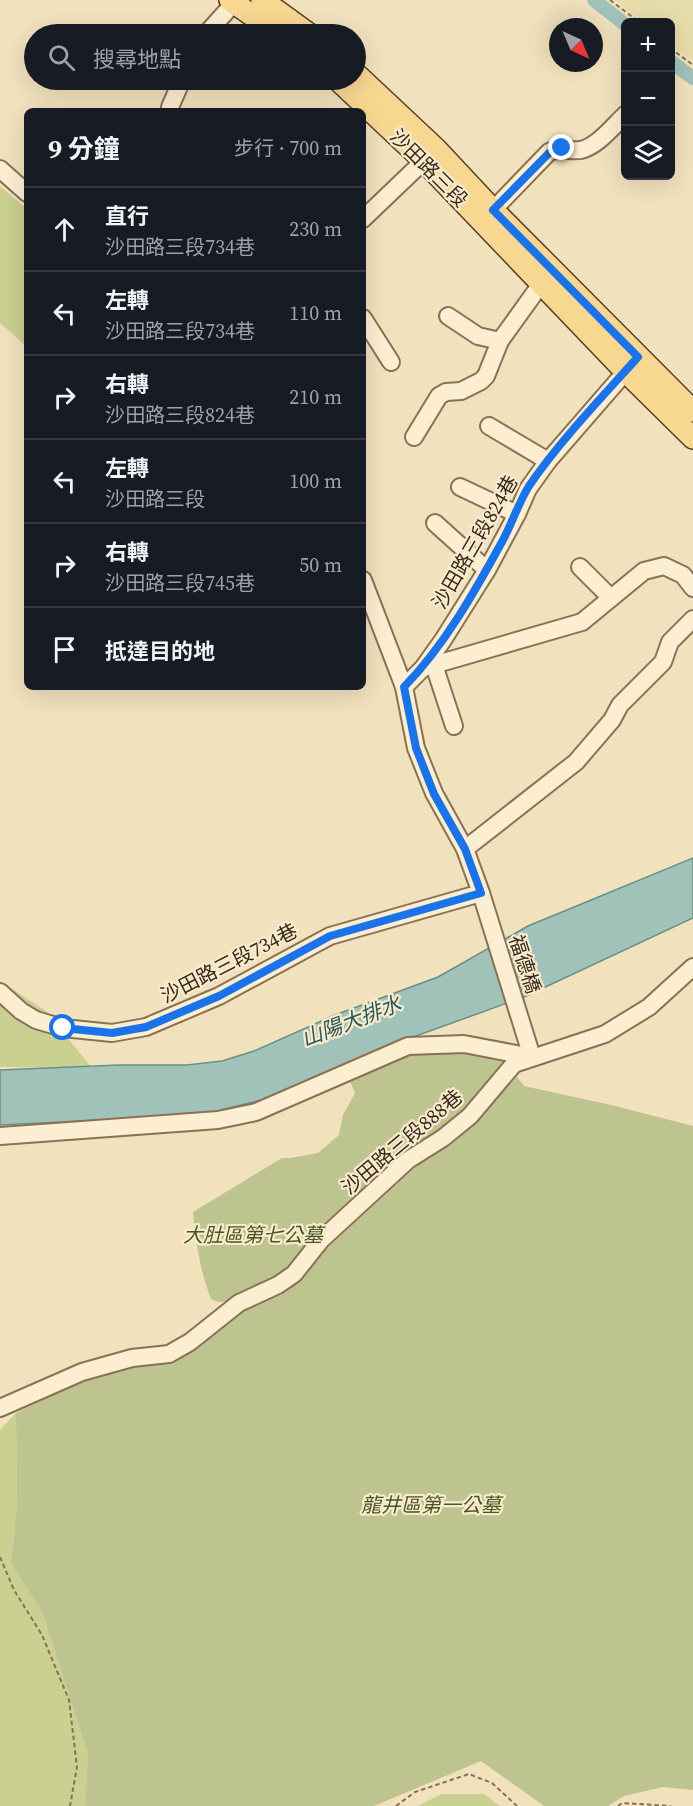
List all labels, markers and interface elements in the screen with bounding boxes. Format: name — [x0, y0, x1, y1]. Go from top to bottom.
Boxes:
north arrow — [549, 18, 603, 72]
map controls — [621, 18, 675, 180]
button: + — [621, 18, 675, 72]
search box — [24, 24, 366, 90]
icon: search — [45, 41, 78, 74]
text: 搜尋地點 — [93, 44, 181, 74]
button: − — [621, 72, 675, 126]
street label: 沙田路三段 — [384, 123, 474, 213]
button: layers — [621, 126, 675, 180]
text: 9 分鐘 — [48, 131, 120, 167]
text: 步行 · 700 m — [234, 134, 342, 162]
route end — [548, 134, 574, 160]
text: 直行 — [105, 201, 149, 231]
icon: ahead — [48, 213, 81, 246]
text: 230 m — [289, 215, 342, 243]
text: 沙田路三段734巷 — [105, 233, 255, 261]
text: 左轉 — [105, 285, 149, 315]
icon: left — [48, 297, 81, 330]
text: 110 m — [289, 299, 342, 327]
text: 沙田路三段734巷 — [105, 317, 255, 345]
text: 右轉 — [105, 369, 149, 399]
icon: right — [48, 381, 81, 414]
text: 210 m — [289, 383, 342, 411]
text: 沙田路三段824巷 — [105, 401, 255, 429]
text: 左轉 — [105, 453, 149, 483]
icon: left — [48, 465, 81, 498]
text: 100 m — [289, 467, 342, 495]
street label: 沙田路三段824巷 — [425, 470, 525, 614]
text: 沙田路三段 — [105, 485, 205, 513]
text: 右轉 — [105, 537, 149, 567]
icon: right — [48, 549, 81, 582]
text: 50 m — [299, 551, 342, 579]
text: 沙田路三段745巷 — [105, 569, 255, 597]
icon: arrive — [48, 633, 81, 666]
text: 抵達目的地 — [105, 636, 215, 666]
street label: 沙田路三段734巷 — [156, 916, 302, 1010]
street label: 福德橋 — [502, 931, 548, 997]
water label: 山陽大排水 — [297, 988, 406, 1053]
route start — [49, 1014, 75, 1040]
street label: 沙田路三段888巷 — [336, 1083, 468, 1201]
park label: 大肚區第七公墓 — [183, 1221, 326, 1249]
park label: 龍井區第一公墓 — [361, 1491, 504, 1519]

